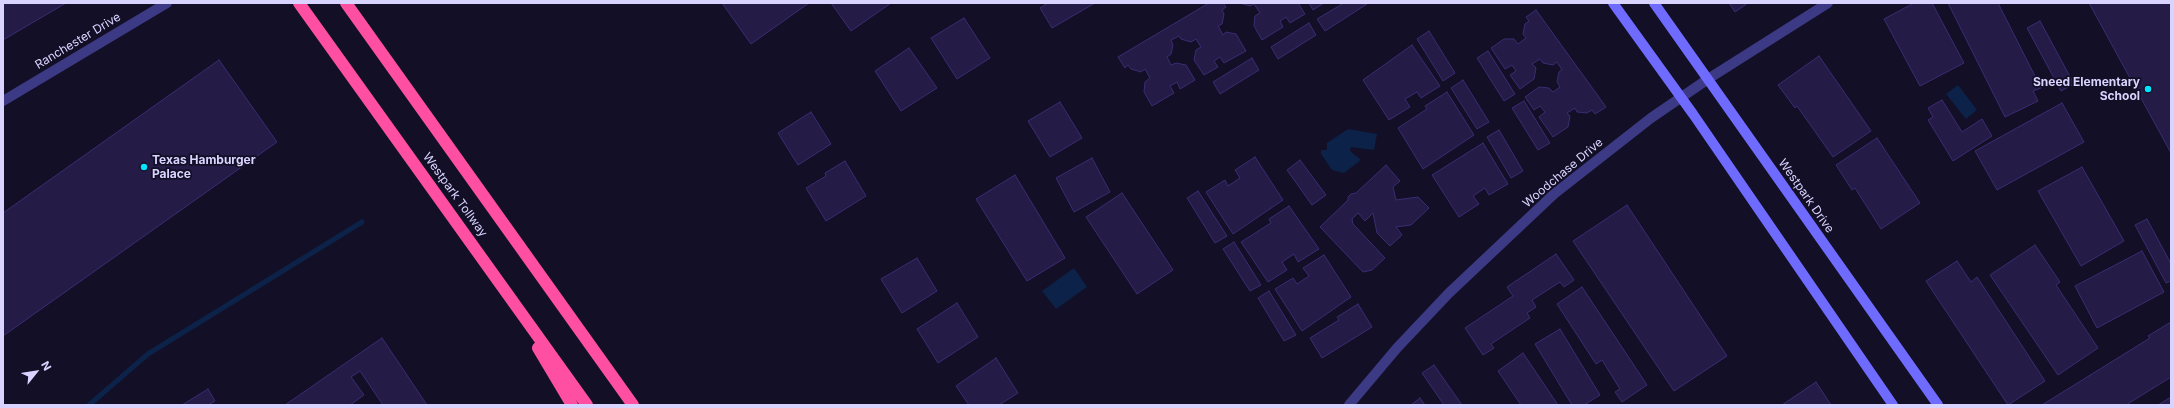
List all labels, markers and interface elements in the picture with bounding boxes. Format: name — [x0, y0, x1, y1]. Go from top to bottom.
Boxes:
street label: Ranchester Drive — [33, 10, 123, 72]
place label: Sneed Elementary School — [2033, 75, 2140, 103]
marker: Sneed Elementary School — [2143, 84, 2153, 94]
street label: Woodchase Drive — [1520, 135, 1606, 211]
street label: Westpark Tollway — [420, 150, 490, 240]
place label: Texas Hamburger Palace — [152, 153, 256, 181]
street label: Westpark Drive — [1775, 156, 1837, 236]
marker: Texas Hamburger Palace — [139, 162, 149, 172]
north arrow — [16, 352, 56, 392]
text: N — [38, 359, 55, 373]

